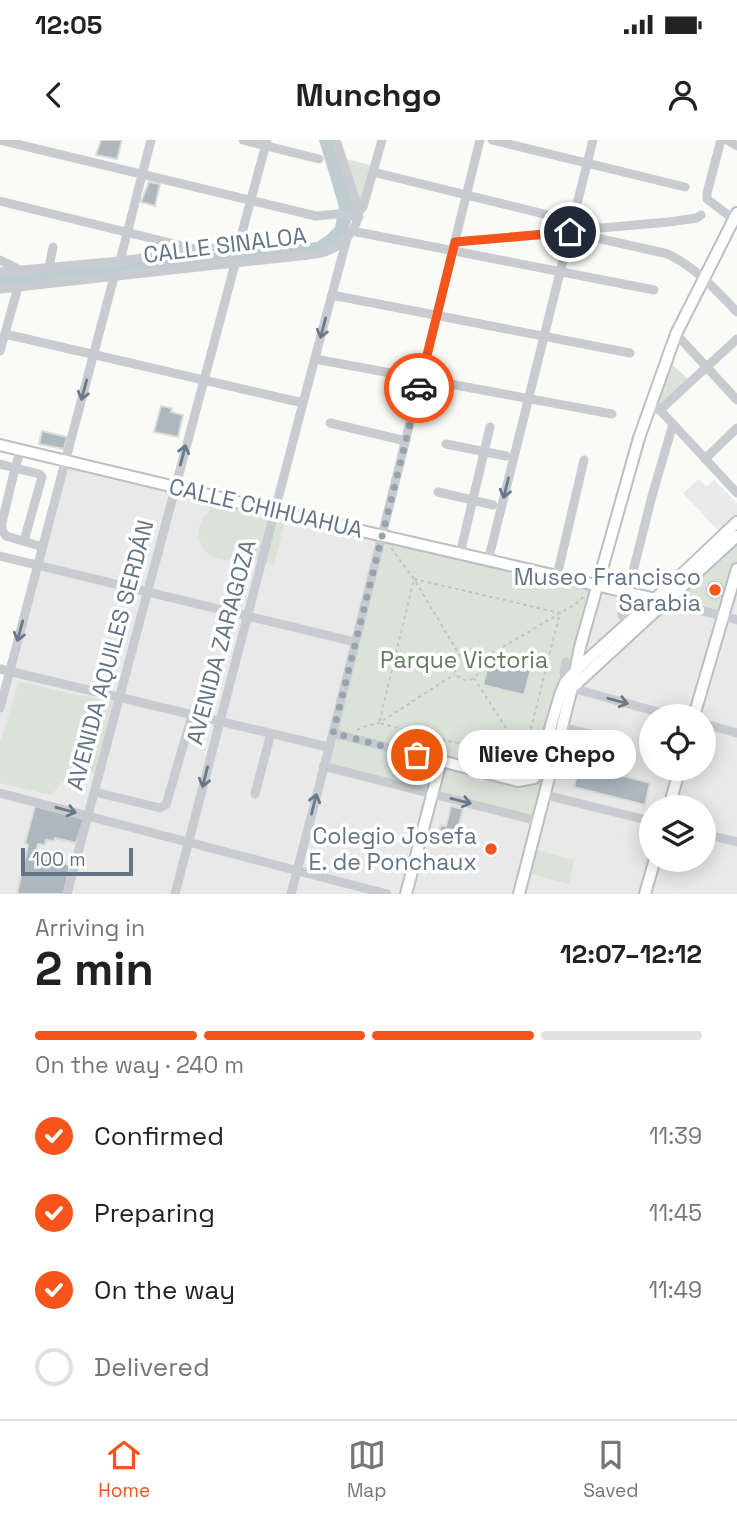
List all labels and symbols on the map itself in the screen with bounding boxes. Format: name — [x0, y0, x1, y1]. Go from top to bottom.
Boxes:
pin — [540, 202, 600, 262]
street label: CALLE SINALOA — [142, 220, 308, 270]
one-way arrow — [316, 317, 329, 339]
courier — [384, 353, 454, 423]
one-way arrow — [77, 378, 90, 401]
one-way arrow — [178, 444, 191, 466]
street label: CALLE CHIHUAHUA — [166, 471, 366, 545]
one-way arrow — [499, 476, 513, 499]
street label: AVENIDA AQUILES SERDÁN — [59, 517, 161, 793]
street label: AVENIDA ZARAGOZA — [179, 536, 263, 748]
place label: Museo Francisco Sarabia — [514, 562, 701, 618]
marker: Museo Francisco Sarabia — [707, 582, 723, 598]
one-way arrow — [13, 620, 26, 642]
park label: Parque Victoria — [380, 645, 548, 675]
one-way arrow — [606, 695, 629, 708]
pin — [387, 725, 447, 785]
callout: Nieve Chepo — [459, 730, 638, 780]
one-way arrow — [198, 766, 211, 788]
one-way arrow — [308, 793, 321, 816]
one-way arrow — [449, 795, 472, 808]
one-way arrow — [54, 804, 77, 817]
place label: Colegio Josefa E. de Ponchaux — [308, 821, 477, 877]
marker: Colegio Josefa E. de Ponchaux — [483, 841, 499, 857]
scale bar — [21, 845, 133, 877]

